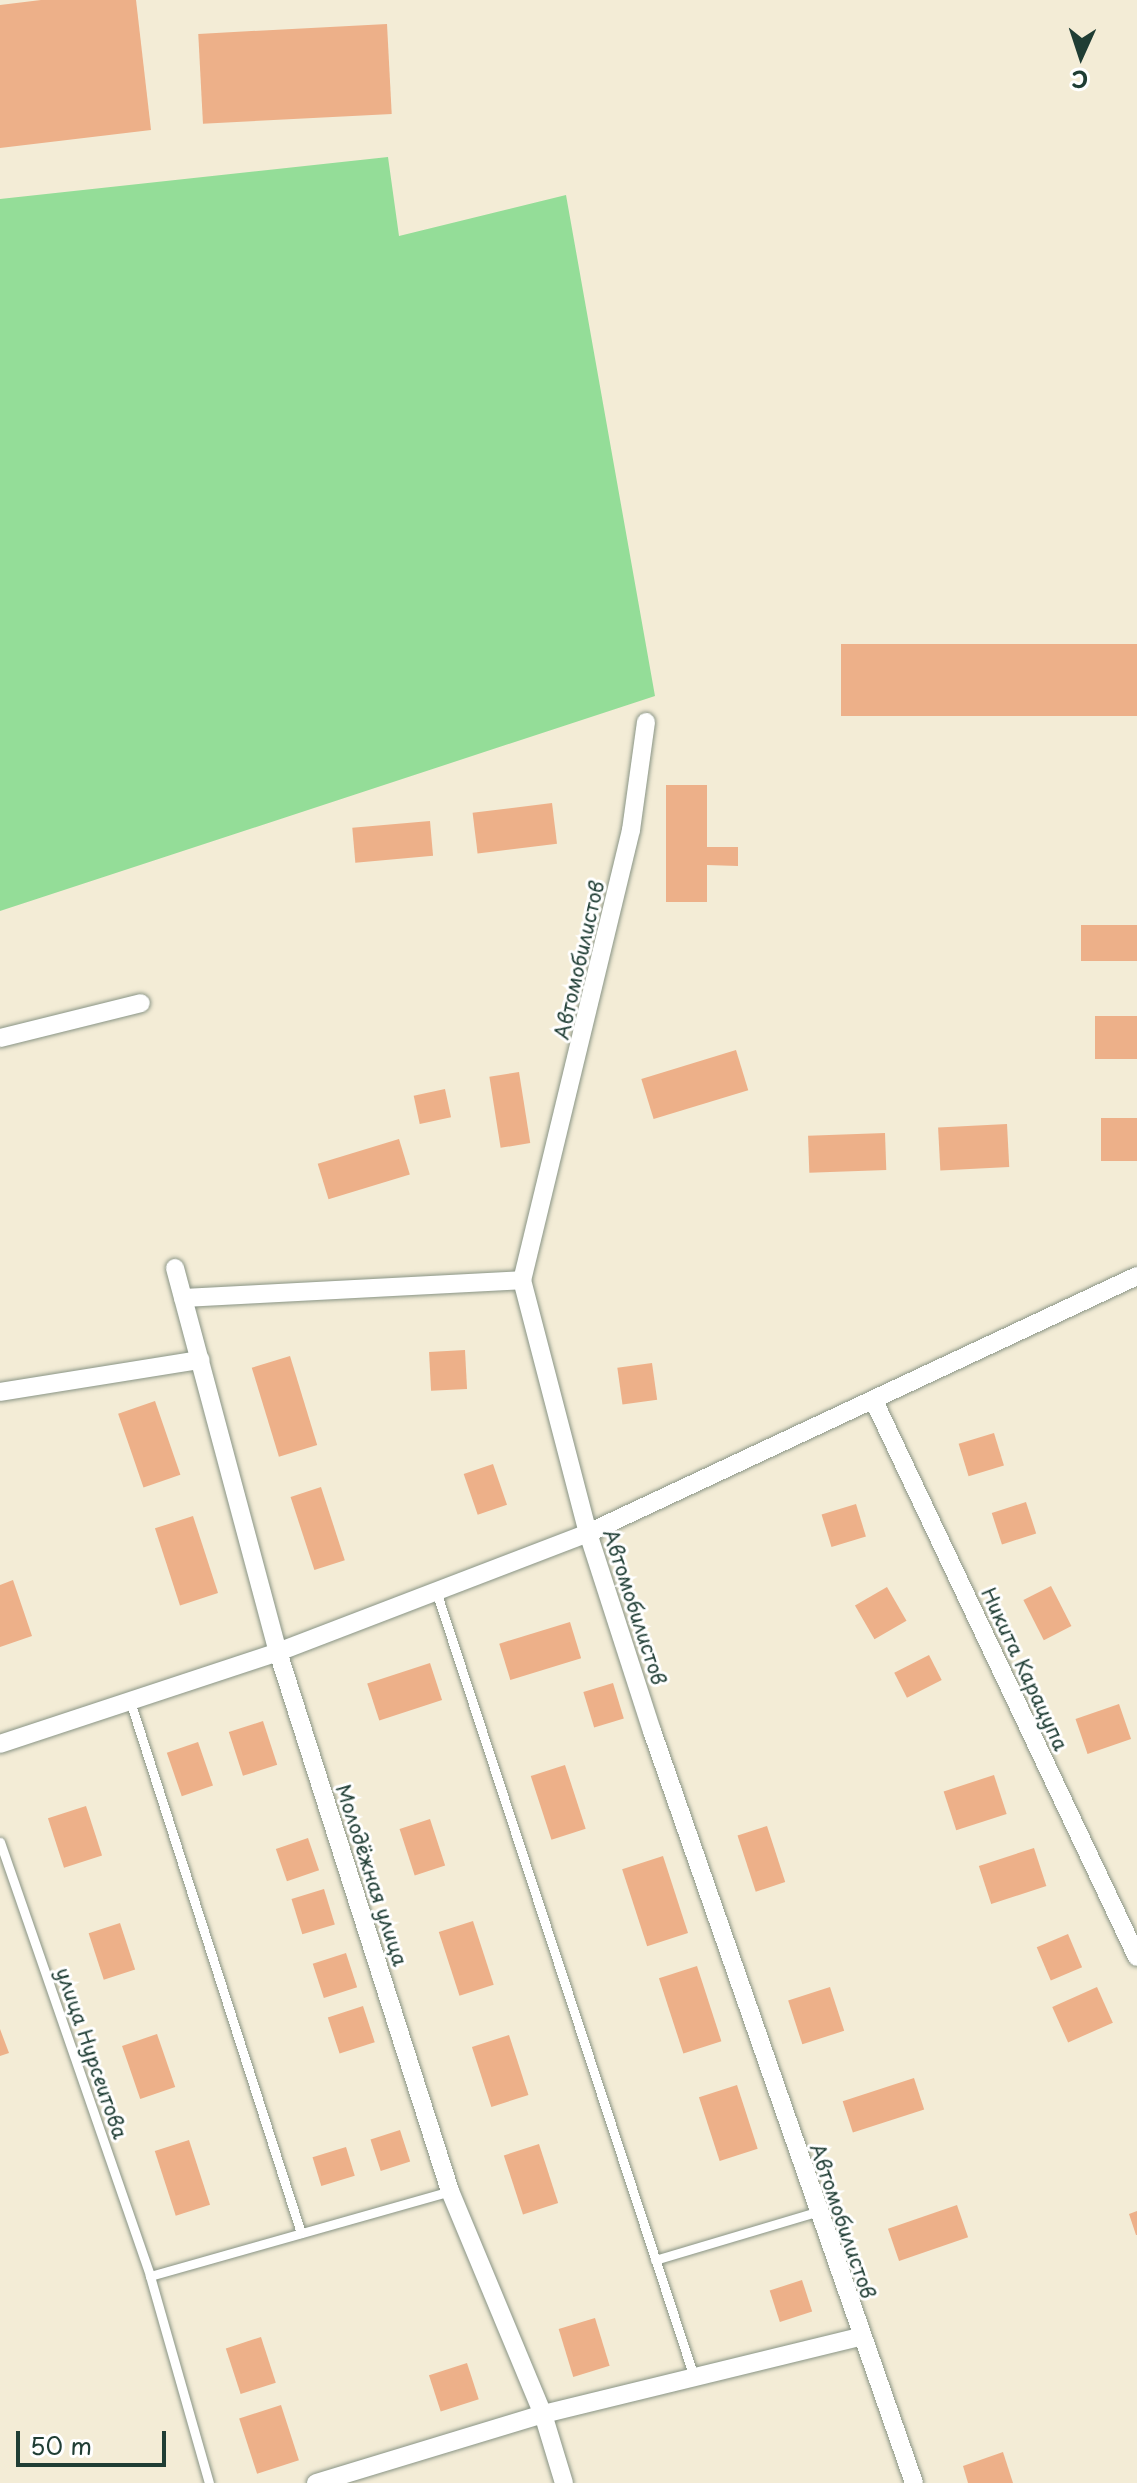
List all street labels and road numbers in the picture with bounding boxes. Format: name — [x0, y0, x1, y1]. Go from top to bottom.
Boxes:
street label: Автомобилистов — [549, 878, 609, 1042]
street label: Автомобилистов — [599, 1526, 671, 1688]
street label: Никита Карацупа — [977, 1583, 1073, 1755]
street label: Молодёжная улица — [331, 1781, 413, 1969]
street label: улица Нурсеитова — [51, 1964, 133, 2142]
street label: Автомобилистов — [805, 2140, 881, 2302]

